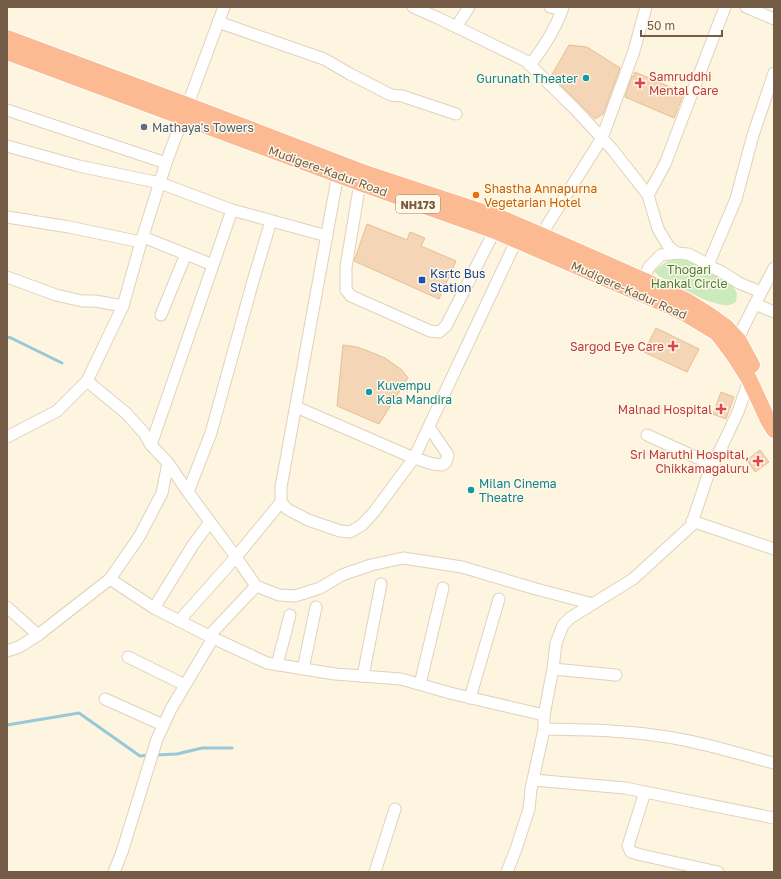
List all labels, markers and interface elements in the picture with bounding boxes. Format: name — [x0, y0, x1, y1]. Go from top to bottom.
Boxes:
scale bar — [641, 12, 722, 38]
text: 50 m — [647, 18, 675, 33]
place label: Samruddhi Mental Care — [649, 69, 718, 98]
place label: Gurunath Theater — [476, 71, 578, 86]
marker: Gurunath Theater — [581, 73, 591, 83]
marker: Samruddhi Mental Care — [634, 77, 646, 89]
place label: Mathaya's Towers — [152, 120, 254, 135]
marker: Mathaya's Towers — [139, 122, 149, 132]
street label: Mudigere-Kadur Road — [267, 143, 389, 199]
place label: Shastha Annapurna Vegetarian Hotel — [484, 181, 597, 210]
marker: Shastha Annapurna Vegetarian Hotel — [471, 190, 481, 200]
road number: NH173 — [396, 195, 440, 213]
street label: Mudigere-Kadur Road — [569, 258, 689, 322]
park label: Thogari Hankal Circle — [651, 262, 727, 291]
place label: Ksrtc Bus Station — [430, 266, 485, 295]
marker: Ksrtc Bus Station — [417, 275, 427, 285]
place label: Sargod Eye Care — [570, 339, 664, 354]
marker: Sargod Eye Care — [667, 340, 679, 352]
place label: Kuvempu Kala Mandira — [377, 378, 452, 407]
marker: Kuvempu Kala Mandira — [364, 387, 374, 397]
place label: Malnad Hospital — [618, 402, 712, 417]
marker: Malnad Hospital — [715, 403, 727, 415]
place label: Sri Maruthi Hospital, Chikkamagaluru — [630, 447, 749, 476]
marker: Sri Maruthi Hospital, Chikkamagaluru — [752, 455, 764, 467]
place label: Milan Cinema Theatre — [479, 476, 557, 505]
marker: Milan Cinema Theatre — [466, 485, 476, 495]

